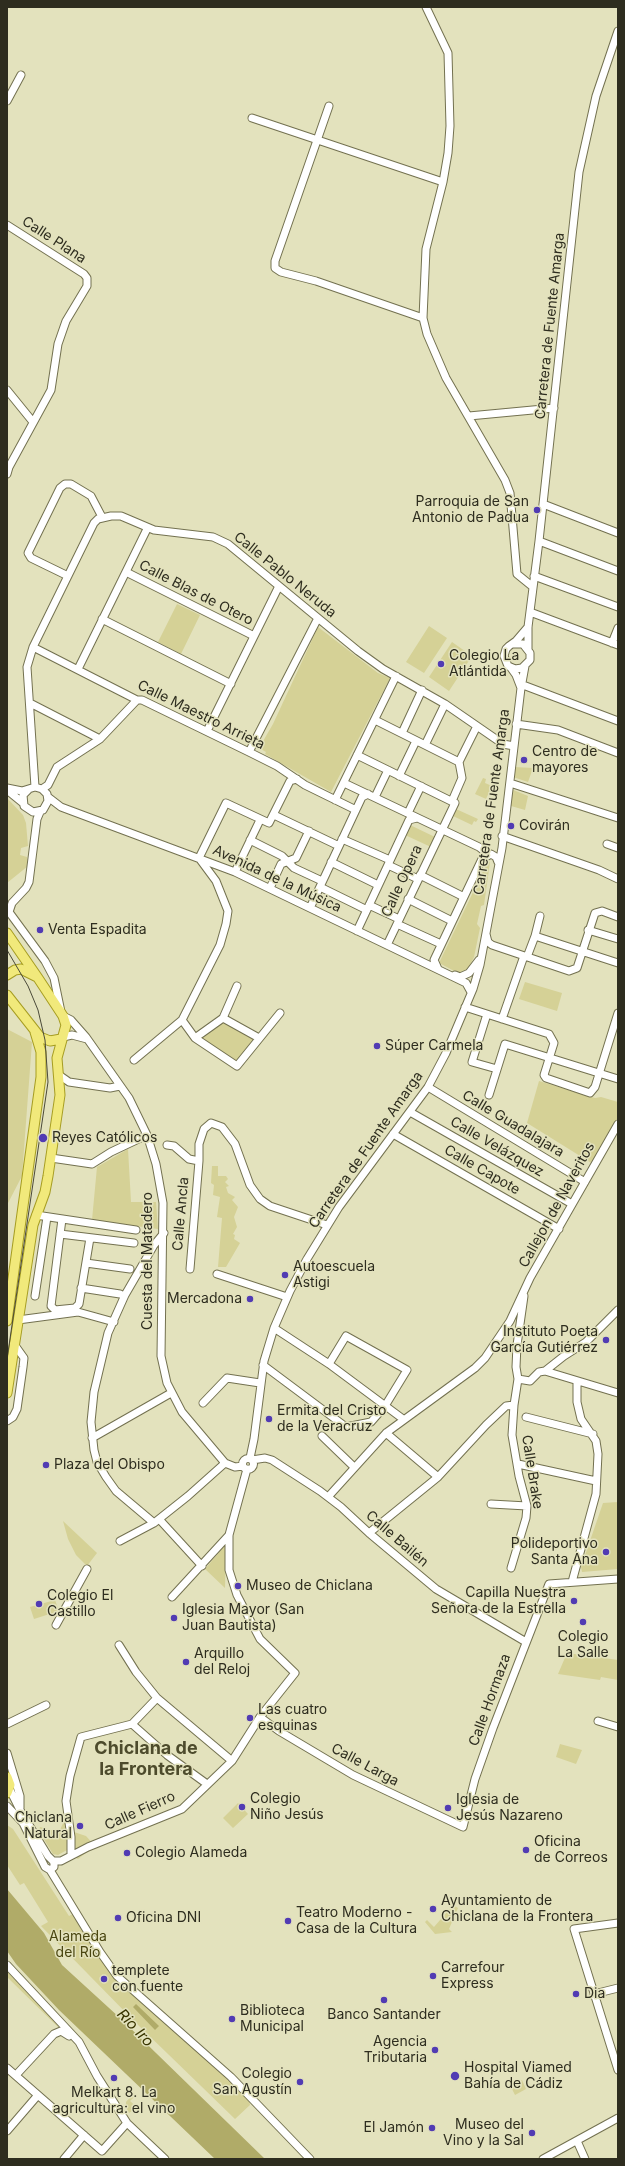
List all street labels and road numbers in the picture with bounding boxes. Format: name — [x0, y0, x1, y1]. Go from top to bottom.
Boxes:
street label: Calle Plana — [19, 213, 89, 267]
street label: Carretera de Fuente Amarga — [532, 232, 568, 420]
street label: Calle Pablo Neruda — [230, 529, 340, 621]
street label: Calle Blas de Otero — [136, 557, 256, 629]
street label: Calle Maestro Arrieta — [135, 677, 267, 753]
street label: Carretera de Fuente Amarga — [471, 708, 513, 896]
street label: Avenida de la Música — [210, 842, 344, 916]
street label: Calle Opera — [378, 842, 426, 920]
street label: Carretera de Fuente Amarga — [305, 1068, 427, 1232]
street label: Calle Guadalajara — [459, 1087, 567, 1161]
street label: Calle Velázquez — [447, 1113, 547, 1181]
street label: Callejon de Naveritos — [516, 1139, 598, 1271]
street label: Calle Capote — [441, 1142, 523, 1198]
street label: Calle Ancla — [169, 1176, 193, 1252]
street label: Cuesta del Matadero — [140, 1192, 156, 1330]
street label: Calle Brake — [518, 1434, 546, 1510]
street label: Calle Bailén — [362, 1507, 432, 1571]
street label: Calle Hormaza — [466, 1652, 514, 1748]
street label: Calle Larga — [328, 1740, 402, 1790]
street label: Calle Fierro — [102, 1788, 178, 1834]

